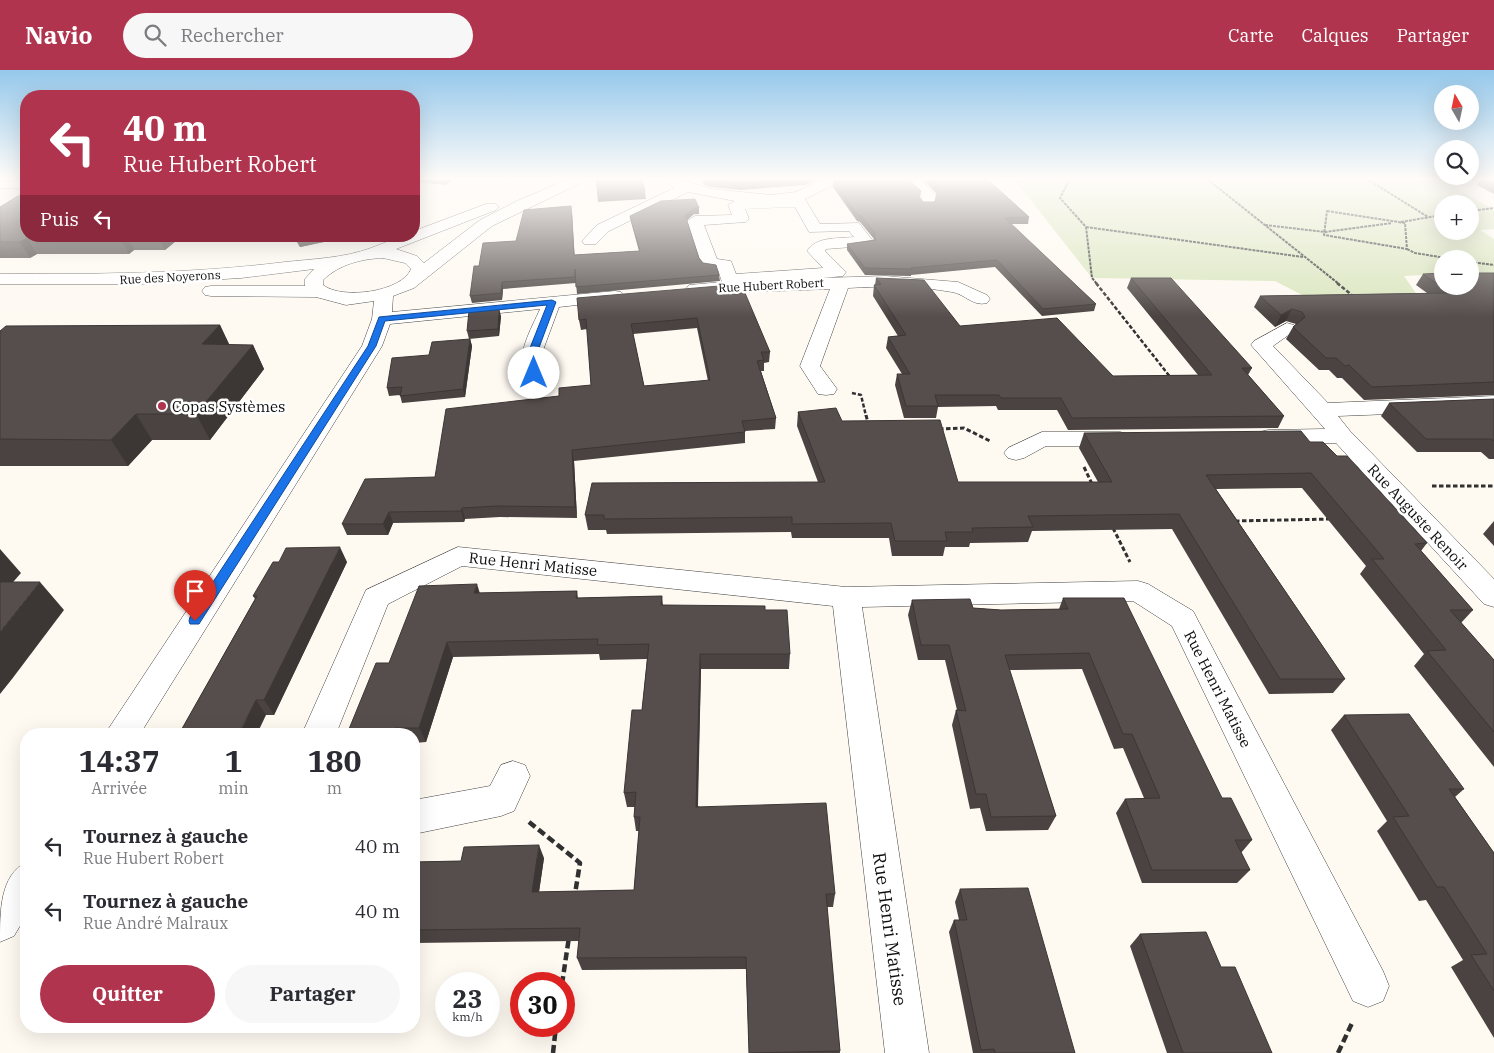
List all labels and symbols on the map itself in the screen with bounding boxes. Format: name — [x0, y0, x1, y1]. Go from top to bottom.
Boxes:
north arrow — [1434, 85, 1479, 130]
street label: Rue des Noyerons — [119, 267, 221, 287]
street label: Rue Hubert Robert — [718, 275, 824, 295]
position arrow — [507, 346, 559, 398]
place label: Copas Systèmes — [172, 397, 285, 416]
marker: Copas Systèmes — [156, 400, 168, 412]
street label: Rue Auguste Renoir — [1364, 460, 1473, 575]
street label: Rue Henri Matisse — [468, 548, 598, 580]
pin — [174, 570, 216, 621]
street label: Rue Henri Matisse — [1180, 627, 1256, 751]
street label: Rue Henri Matisse — [868, 851, 912, 1007]
speed limit sign: 30 — [510, 972, 575, 1037]

